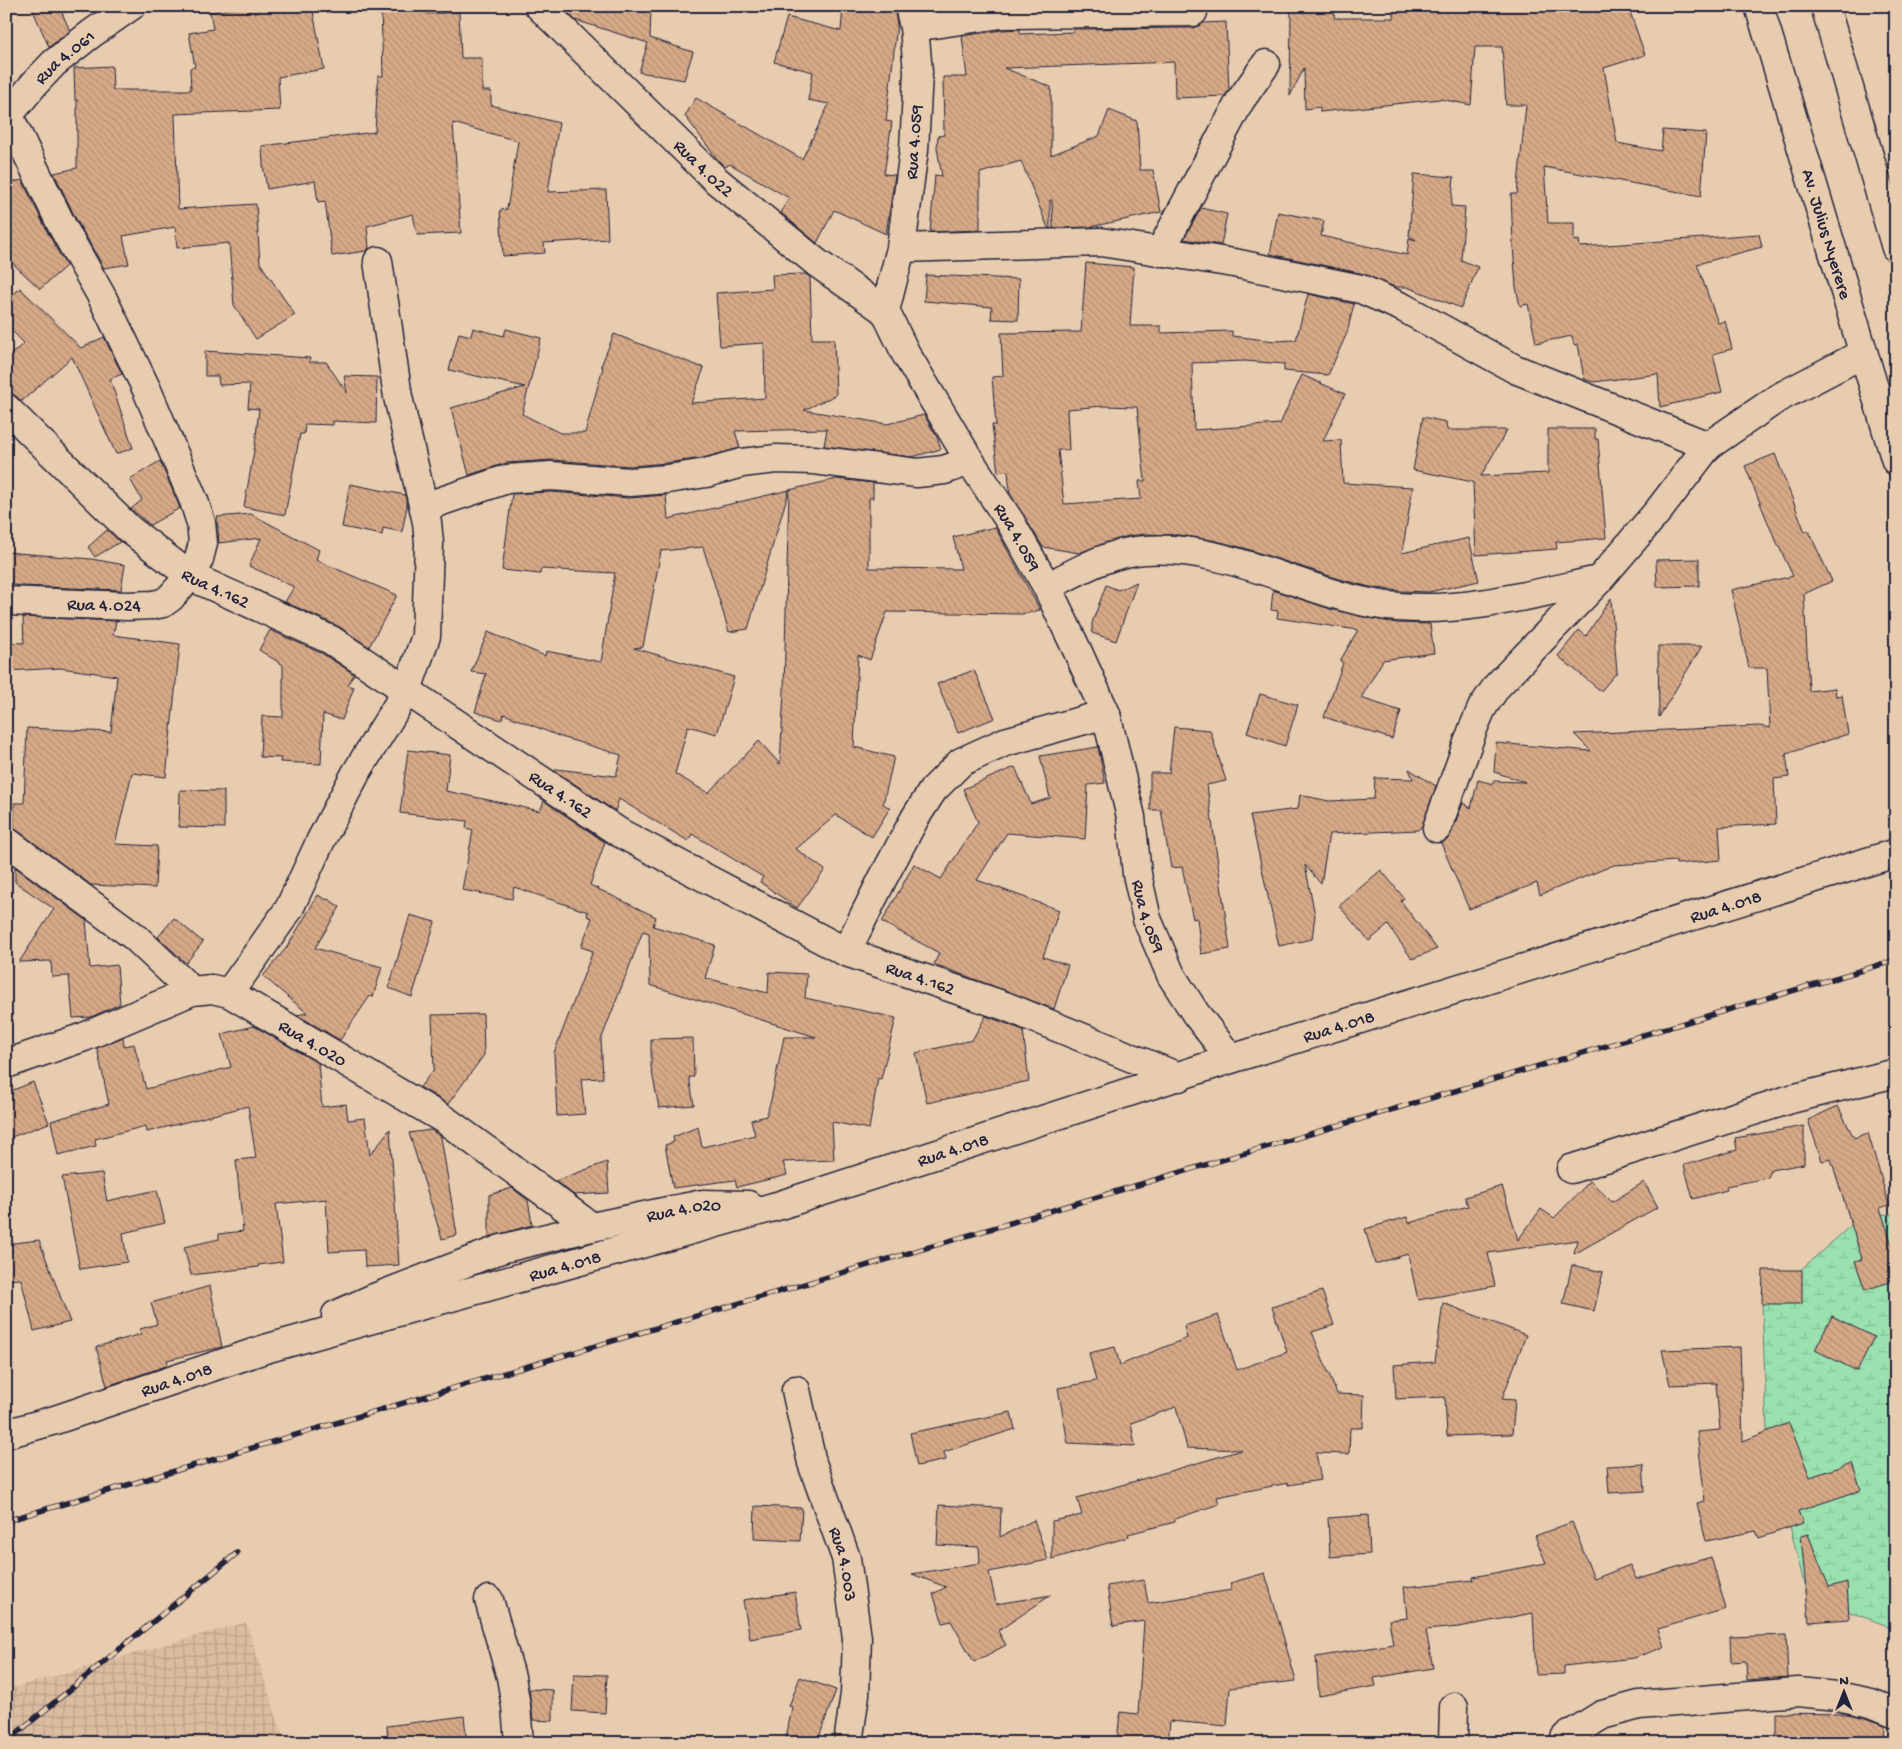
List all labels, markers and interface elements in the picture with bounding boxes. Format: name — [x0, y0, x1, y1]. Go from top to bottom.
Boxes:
street label: Rua 4.061 — [31, 27, 100, 90]
street label: Rua 4.059 — [902, 104, 929, 180]
street label: Rua 4.022 — [668, 136, 737, 203]
street label: Av. Julius Nyerere — [1796, 167, 1855, 303]
street label: Rua 4.059 — [988, 500, 1044, 576]
street label: Rua 4.162 — [176, 565, 252, 614]
street label: Rua 4.024 — [67, 595, 142, 618]
street label: Rua 4.162 — [524, 767, 595, 824]
street label: Rua 4.059 — [1126, 878, 1168, 956]
street label: Rua 4.018 — [1688, 887, 1765, 929]
street label: Rua 4.162 — [882, 958, 957, 1001]
street label: Rua 4.018 — [1301, 1007, 1378, 1049]
street label: Rua 4.020 — [274, 1016, 350, 1073]
street label: Rua 4.018 — [915, 1130, 992, 1173]
street label: Rua 4.020 — [645, 1196, 721, 1228]
street label: Rua 4.018 — [527, 1248, 604, 1288]
street label: Rua 4.018 — [139, 1360, 216, 1403]
street label: Rua 4.003 — [823, 1525, 860, 1603]
north arrow — [1820, 1666, 1870, 1716]
text: N — [1839, 1673, 1849, 1690]

